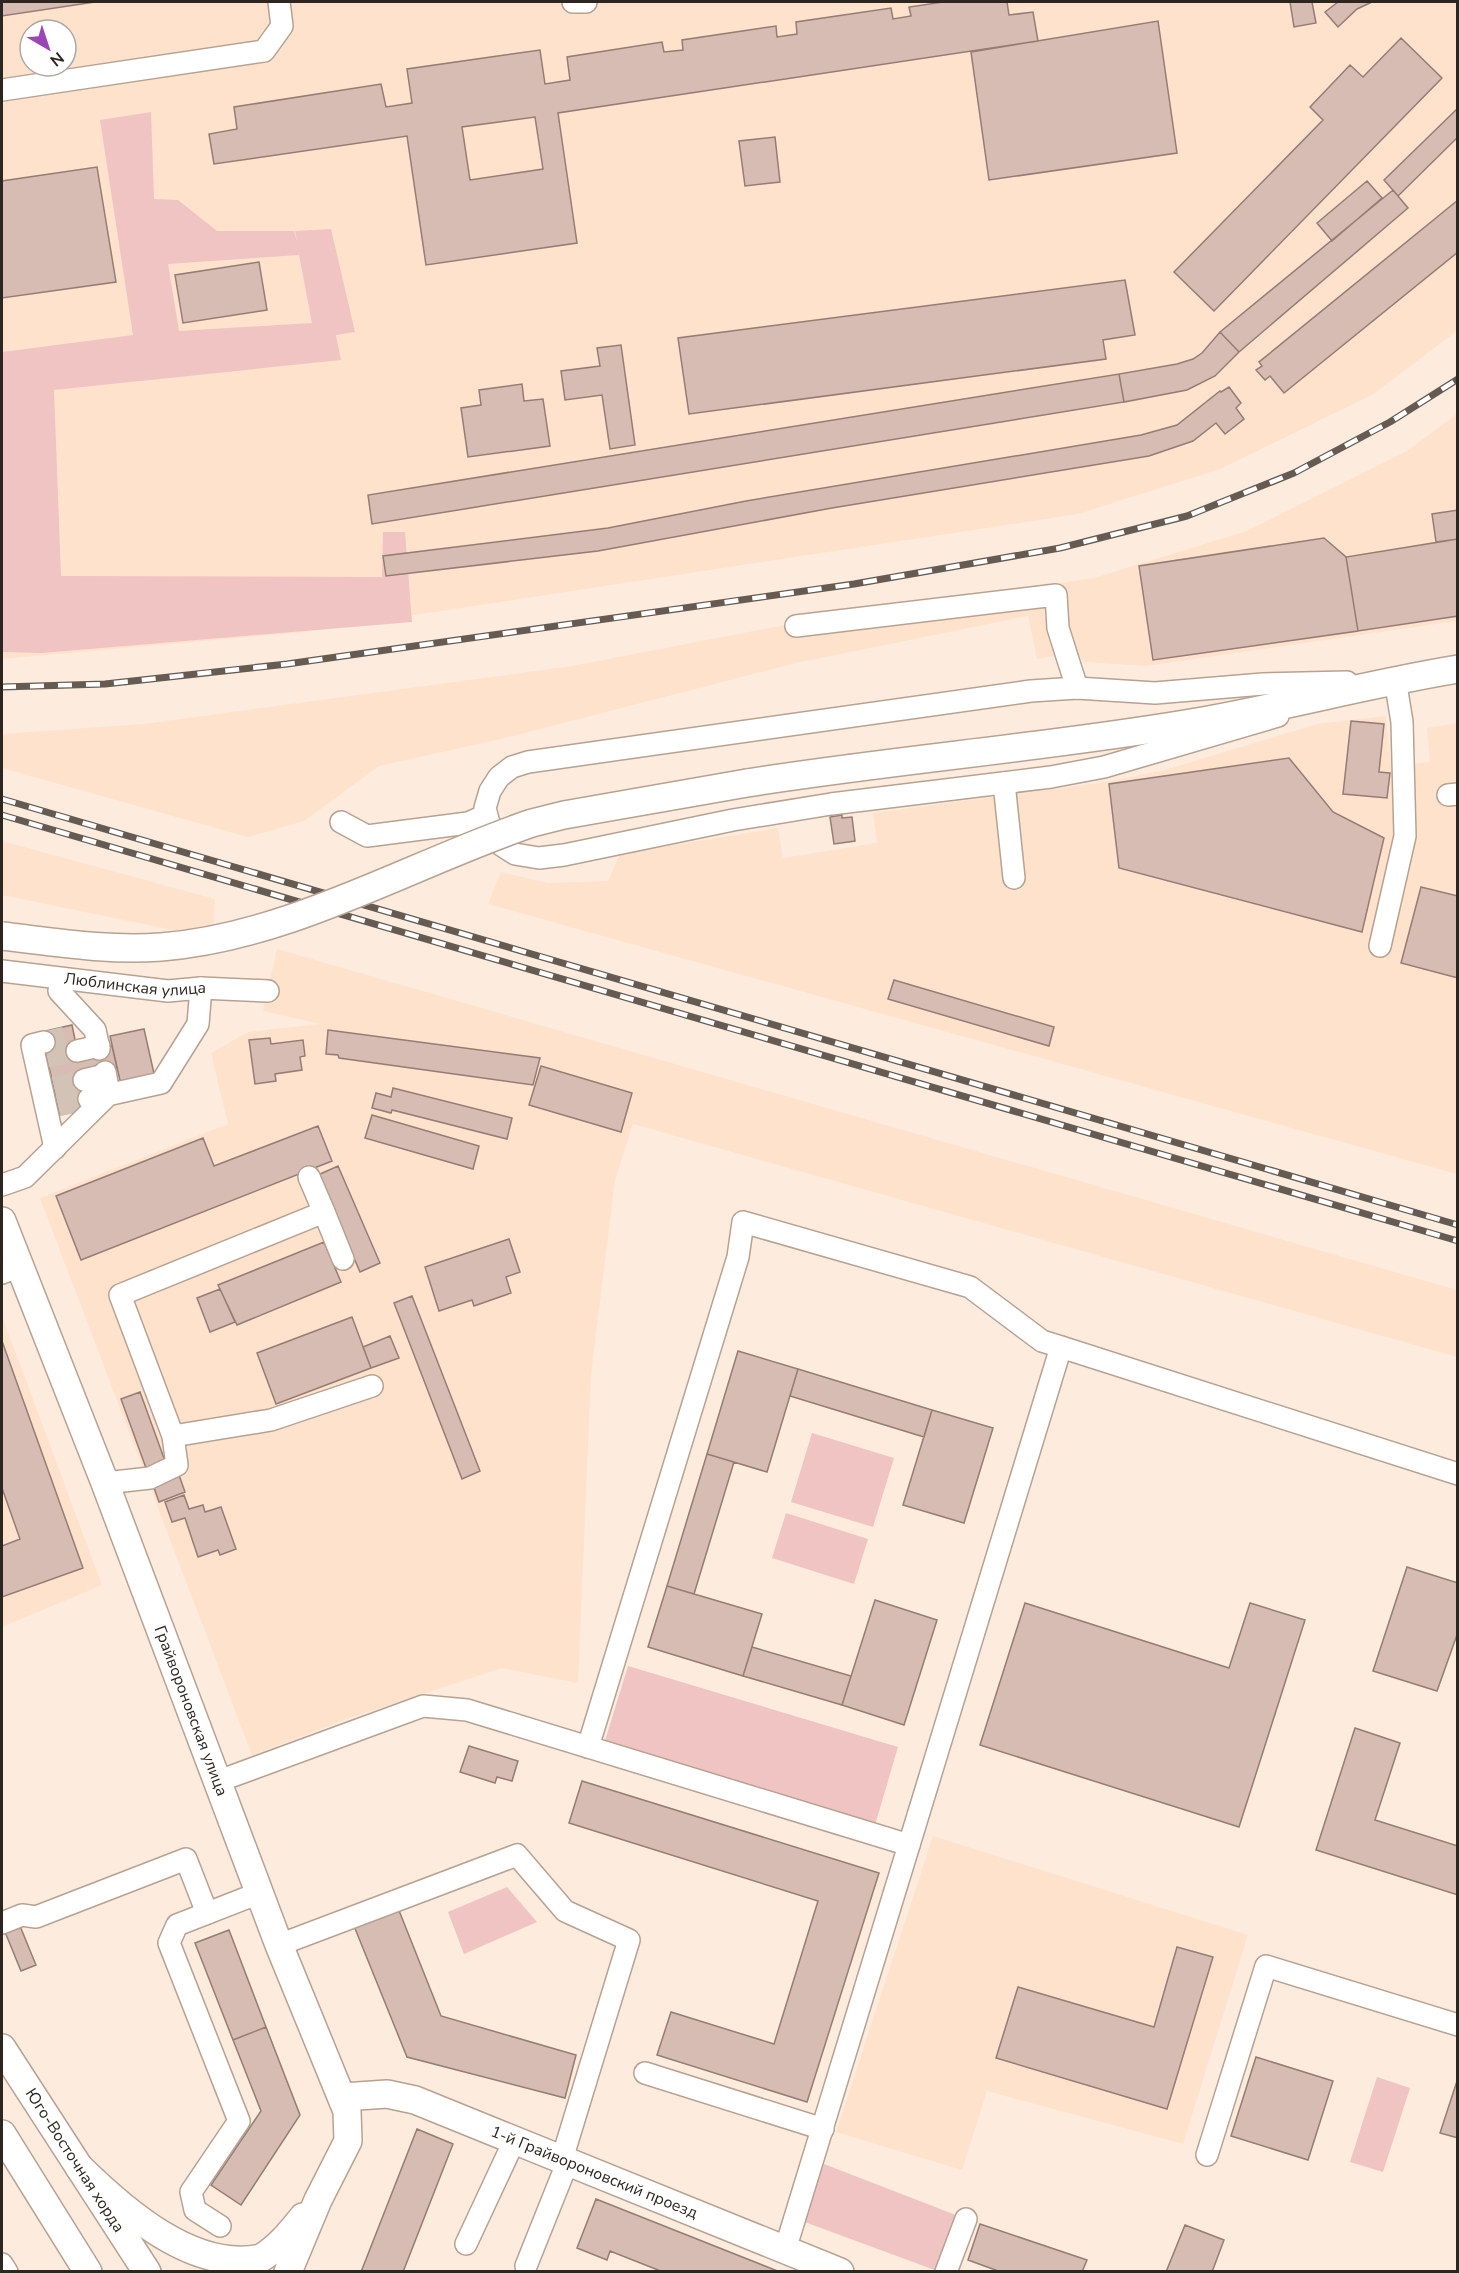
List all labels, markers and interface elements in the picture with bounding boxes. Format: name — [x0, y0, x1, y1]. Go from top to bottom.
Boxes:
north arrow — [18, 18, 78, 78]
text: N — [45, 47, 68, 71]
street label: Люблинская улица — [63, 968, 207, 1002]
street label: Грайвороновская улица — [149, 1622, 233, 1799]
street label: Юго-Восточная хорда — [20, 2084, 130, 2237]
street label: 1-й Грайвороновский проезд — [487, 2121, 701, 2224]

